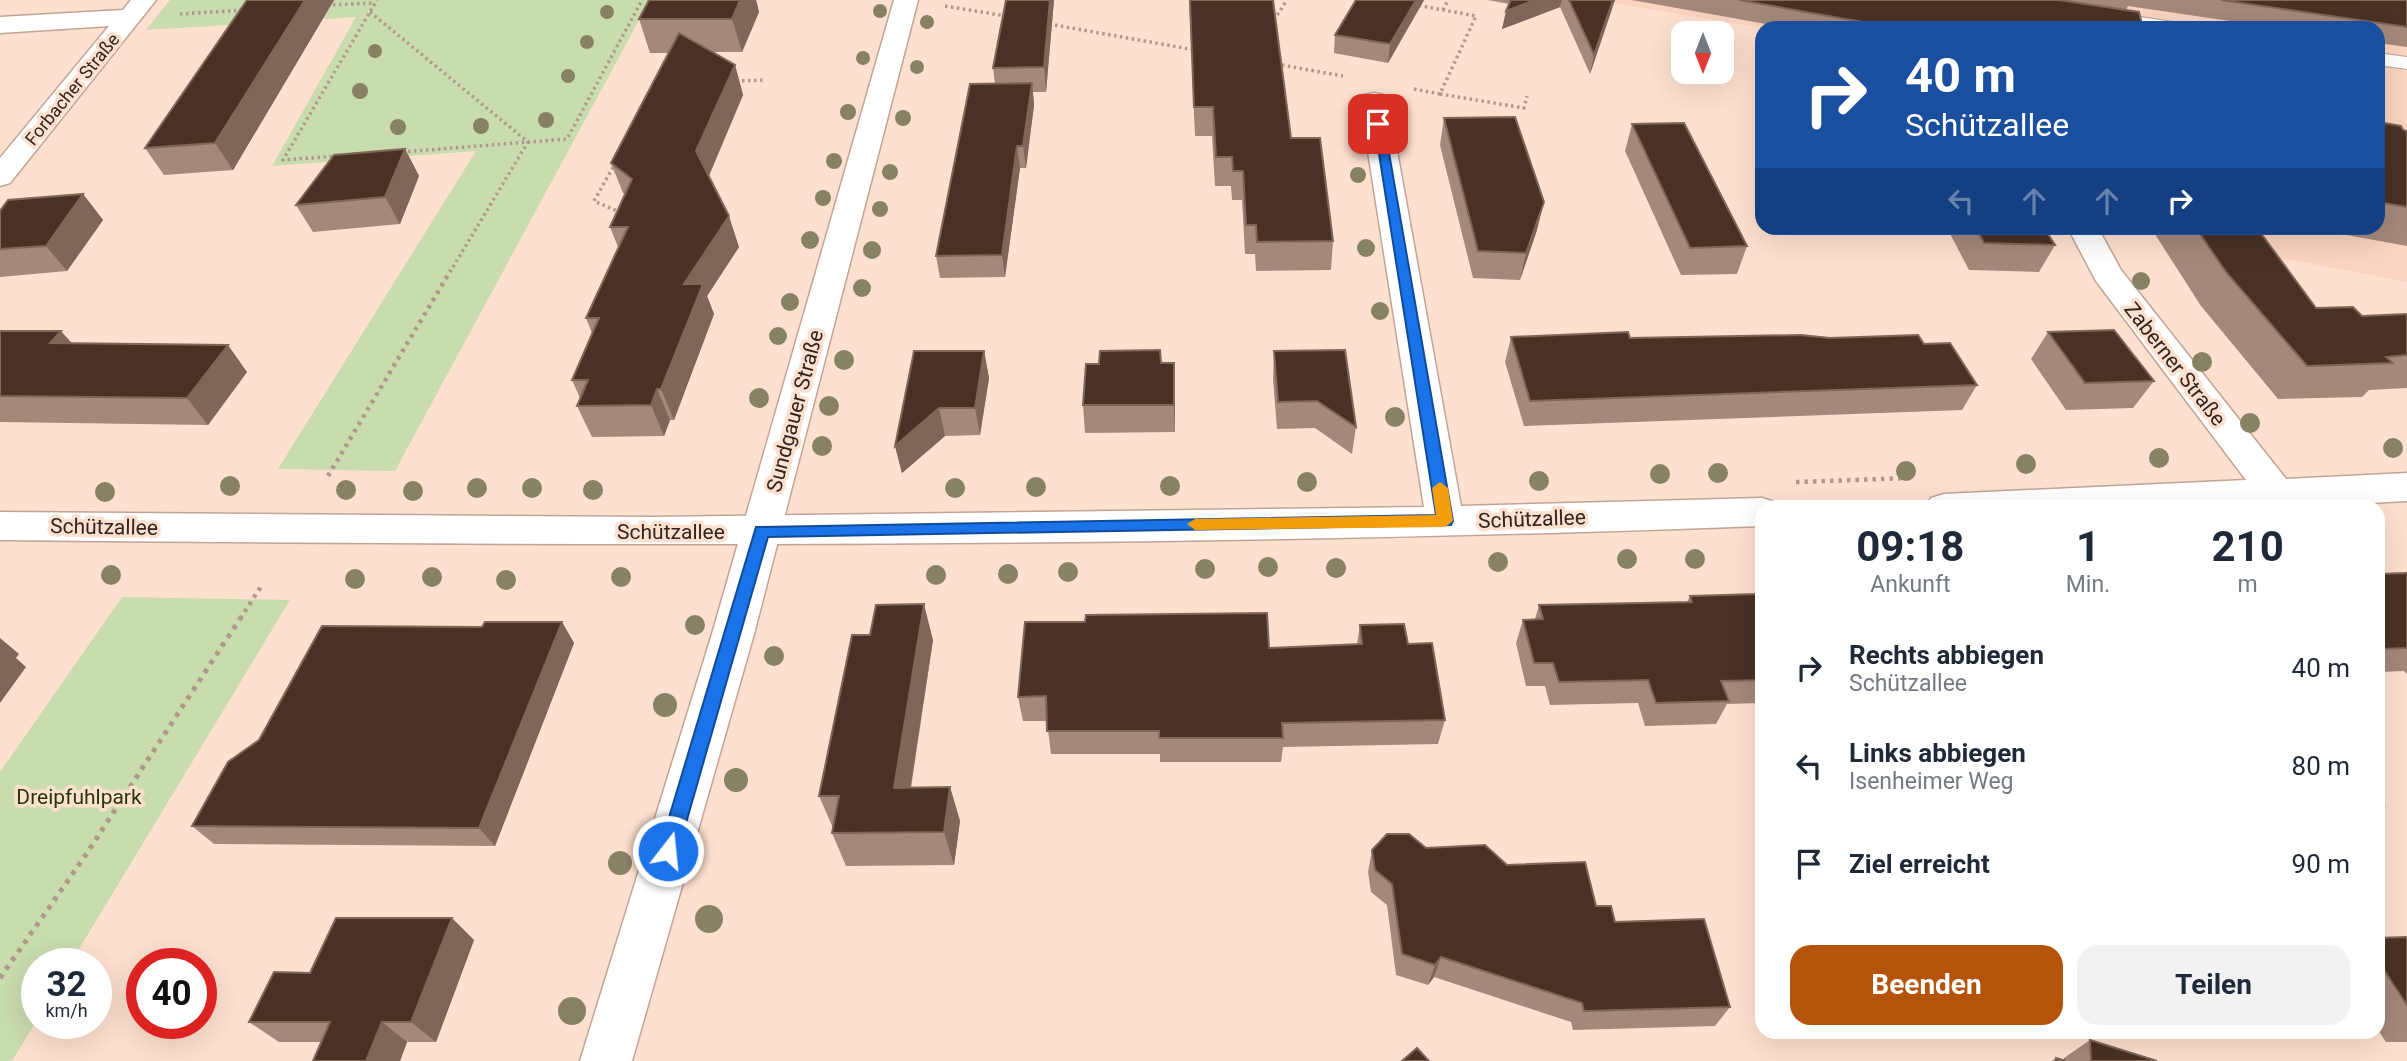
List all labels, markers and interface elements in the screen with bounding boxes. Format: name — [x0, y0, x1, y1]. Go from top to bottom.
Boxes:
north arrow — [1671, 21, 1734, 84]
map controls — [1671, 21, 1734, 84]
street label: Forbacher Straße — [20, 29, 124, 149]
text: 40 m — [1905, 47, 2016, 104]
icon: right — [1790, 49, 1881, 140]
pin — [1348, 94, 1408, 154]
icon: arrive — [1359, 105, 1397, 143]
text: Schützallee — [1905, 106, 2069, 144]
icon: left — [1942, 182, 1980, 220]
icon: ahead — [2015, 182, 2053, 220]
icon: ahead — [2088, 182, 2126, 220]
icon: right — [2161, 182, 2199, 220]
street label: Zaberner Straße — [2119, 297, 2231, 431]
street label: Sundgauer Straße — [762, 327, 828, 495]
street label: Schützallee — [1478, 505, 1586, 533]
street label: Schützallee — [50, 514, 158, 540]
street label: Schützallee — [617, 520, 725, 544]
text: 09:18 — [1856, 522, 1964, 571]
text: 1 — [2076, 522, 2100, 571]
text: 210 — [2211, 522, 2284, 571]
text: Ankunft — [1870, 571, 1951, 598]
text: Min. — [2066, 571, 2110, 598]
text: m — [2238, 571, 2258, 598]
text: Rechts abbiegen — [1849, 640, 2044, 670]
icon: right — [1790, 649, 1828, 687]
text: 40 m — [2292, 653, 2350, 683]
text: Schützallee — [1849, 670, 1967, 697]
text: Links abbiegen — [1849, 738, 2026, 768]
icon: left — [1790, 747, 1828, 785]
text: 80 m — [2292, 751, 2350, 781]
text: Isenheimer Weg — [1849, 768, 2014, 795]
park label: Dreipfuhlpark — [16, 785, 142, 809]
position arrow — [631, 814, 705, 888]
icon: arrive — [1790, 845, 1828, 883]
text: Ziel erreicht — [1849, 849, 1990, 879]
text: 90 m — [2292, 849, 2350, 879]
button: Beenden — [1790, 945, 2063, 1025]
button: Teilen — [2077, 945, 2350, 1025]
speed limit sign: 40 — [126, 948, 217, 1039]
text: 32 — [46, 964, 87, 1005]
text: km/h — [45, 1000, 88, 1021]

